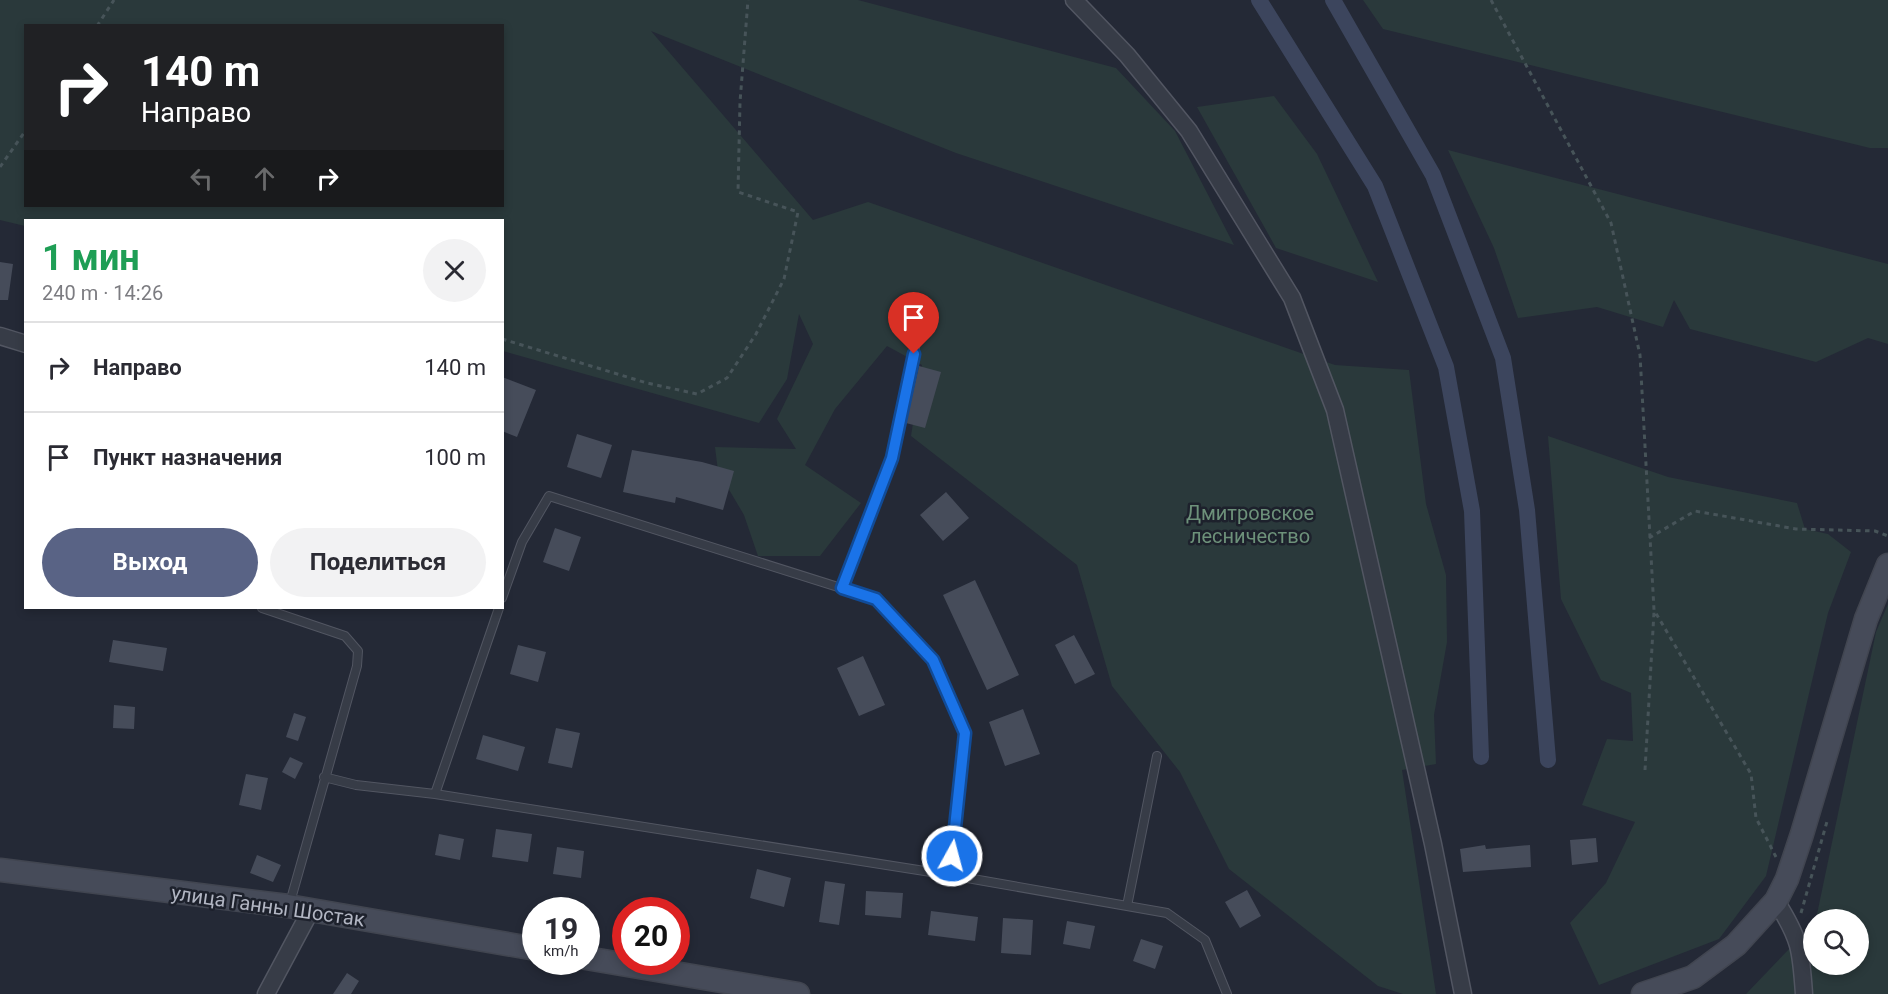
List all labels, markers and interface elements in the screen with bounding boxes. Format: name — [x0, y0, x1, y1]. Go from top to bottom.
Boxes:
text: 140 m — [141, 47, 260, 96]
icon: right — [42, 48, 120, 126]
text: Направо — [141, 97, 251, 129]
icon: left — [185, 162, 218, 195]
icon: ahead — [248, 162, 281, 195]
icon: right — [311, 162, 344, 195]
text: 1 мин — [42, 237, 140, 279]
button: close — [423, 239, 486, 302]
text: 240 m · 14:26 — [42, 281, 163, 305]
pin — [888, 292, 939, 354]
icon: arrive — [897, 301, 930, 334]
icon: right — [42, 351, 75, 384]
text: Направо — [93, 355, 182, 380]
text: 140 m — [424, 355, 486, 380]
icon: arrive — [42, 441, 75, 474]
text: Пункт назначения — [93, 445, 282, 470]
text: 100 m — [424, 445, 486, 470]
park label: Дмитровское лесничество — [1186, 501, 1314, 548]
button: Выход — [42, 528, 258, 597]
button: Поделиться — [270, 528, 486, 597]
position arrow — [920, 824, 984, 888]
street label: улица Ганны Шостак — [170, 881, 367, 931]
speed limit sign: 20 — [612, 897, 690, 975]
map controls — [1803, 909, 1869, 975]
button: search — [1803, 909, 1869, 975]
text: 19 — [544, 911, 578, 946]
text: km/h — [543, 942, 579, 960]

